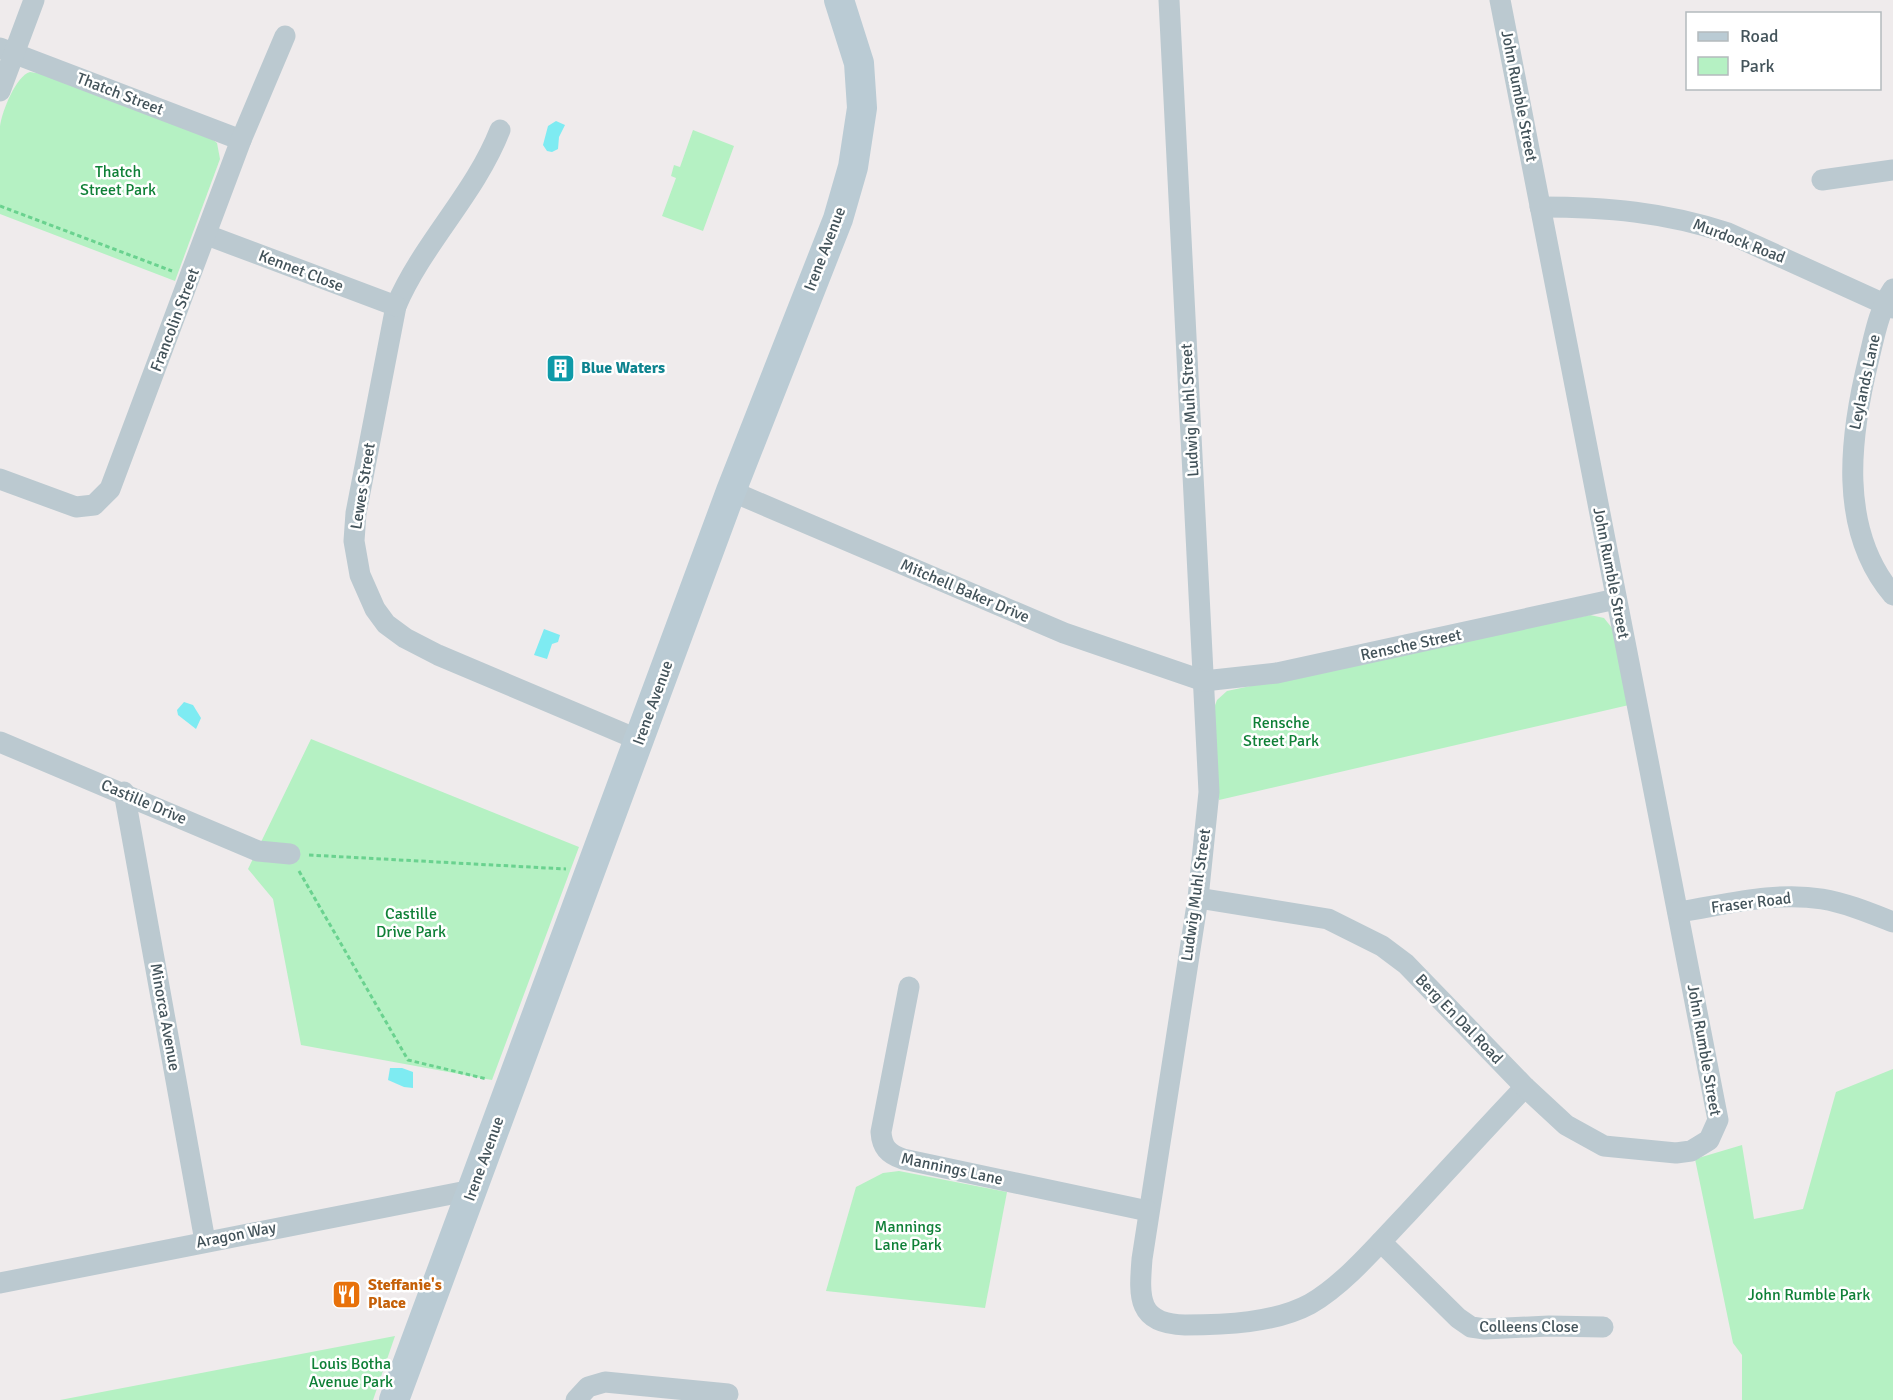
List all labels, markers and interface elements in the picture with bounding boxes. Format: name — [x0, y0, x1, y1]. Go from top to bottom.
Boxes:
legend — [1686, 12, 1881, 90]
text: Road — [1740, 25, 1779, 47]
street label: John Rumble Street — [1496, 29, 1542, 164]
text: Park — [1740, 55, 1775, 77]
street label: Thatch Street — [74, 68, 167, 120]
park label: Thatch Street Park — [80, 162, 156, 200]
street label: Irene Avenue — [800, 204, 850, 294]
street label: Murdock Road — [1690, 214, 1788, 268]
street label: Kennet Close — [256, 246, 346, 296]
street label: Francolin Street — [146, 265, 204, 375]
street label: Leylands Lane — [1845, 333, 1885, 431]
street label: Ludwig Muhl Street — [1176, 342, 1203, 477]
building icon: Blue Waters — [544, 352, 576, 384]
place label: Blue Waters — [581, 358, 665, 378]
street label: Lewes Street — [346, 441, 380, 531]
street label: John Rumble Street — [1588, 506, 1634, 641]
street label: Mitchell Baker Drive — [897, 555, 1033, 627]
street label: Rensche Street — [1359, 624, 1464, 665]
street label: Irene Avenue — [628, 658, 678, 748]
park label: Rensche Street Park — [1243, 713, 1319, 751]
street label: Castille Drive — [98, 775, 190, 829]
street label: Ludwig Muhl Street — [1177, 827, 1215, 963]
street label: Fraser Road — [1710, 888, 1792, 918]
park label: Castille Drive Park — [376, 904, 446, 942]
street label: Minorca Avenue — [146, 962, 184, 1072]
street label: Berg En Dal Road — [1411, 970, 1507, 1068]
street label: John Rumble Street — [1683, 983, 1725, 1118]
street label: Irene Avenue — [459, 1114, 509, 1204]
street label: Mannings Lane — [899, 1148, 1005, 1190]
street label: Aragon Way — [194, 1217, 278, 1253]
park label: Mannings Lane Park — [874, 1217, 942, 1255]
place label: Steffanie's Place — [368, 1275, 442, 1313]
restaurant icon: Steffanie's Place — [331, 1278, 363, 1310]
park label: John Rumble Park — [1748, 1285, 1870, 1305]
street label: Colleens Close — [1479, 1317, 1579, 1337]
park label: Louis Botha Avenue Park — [309, 1354, 393, 1392]

